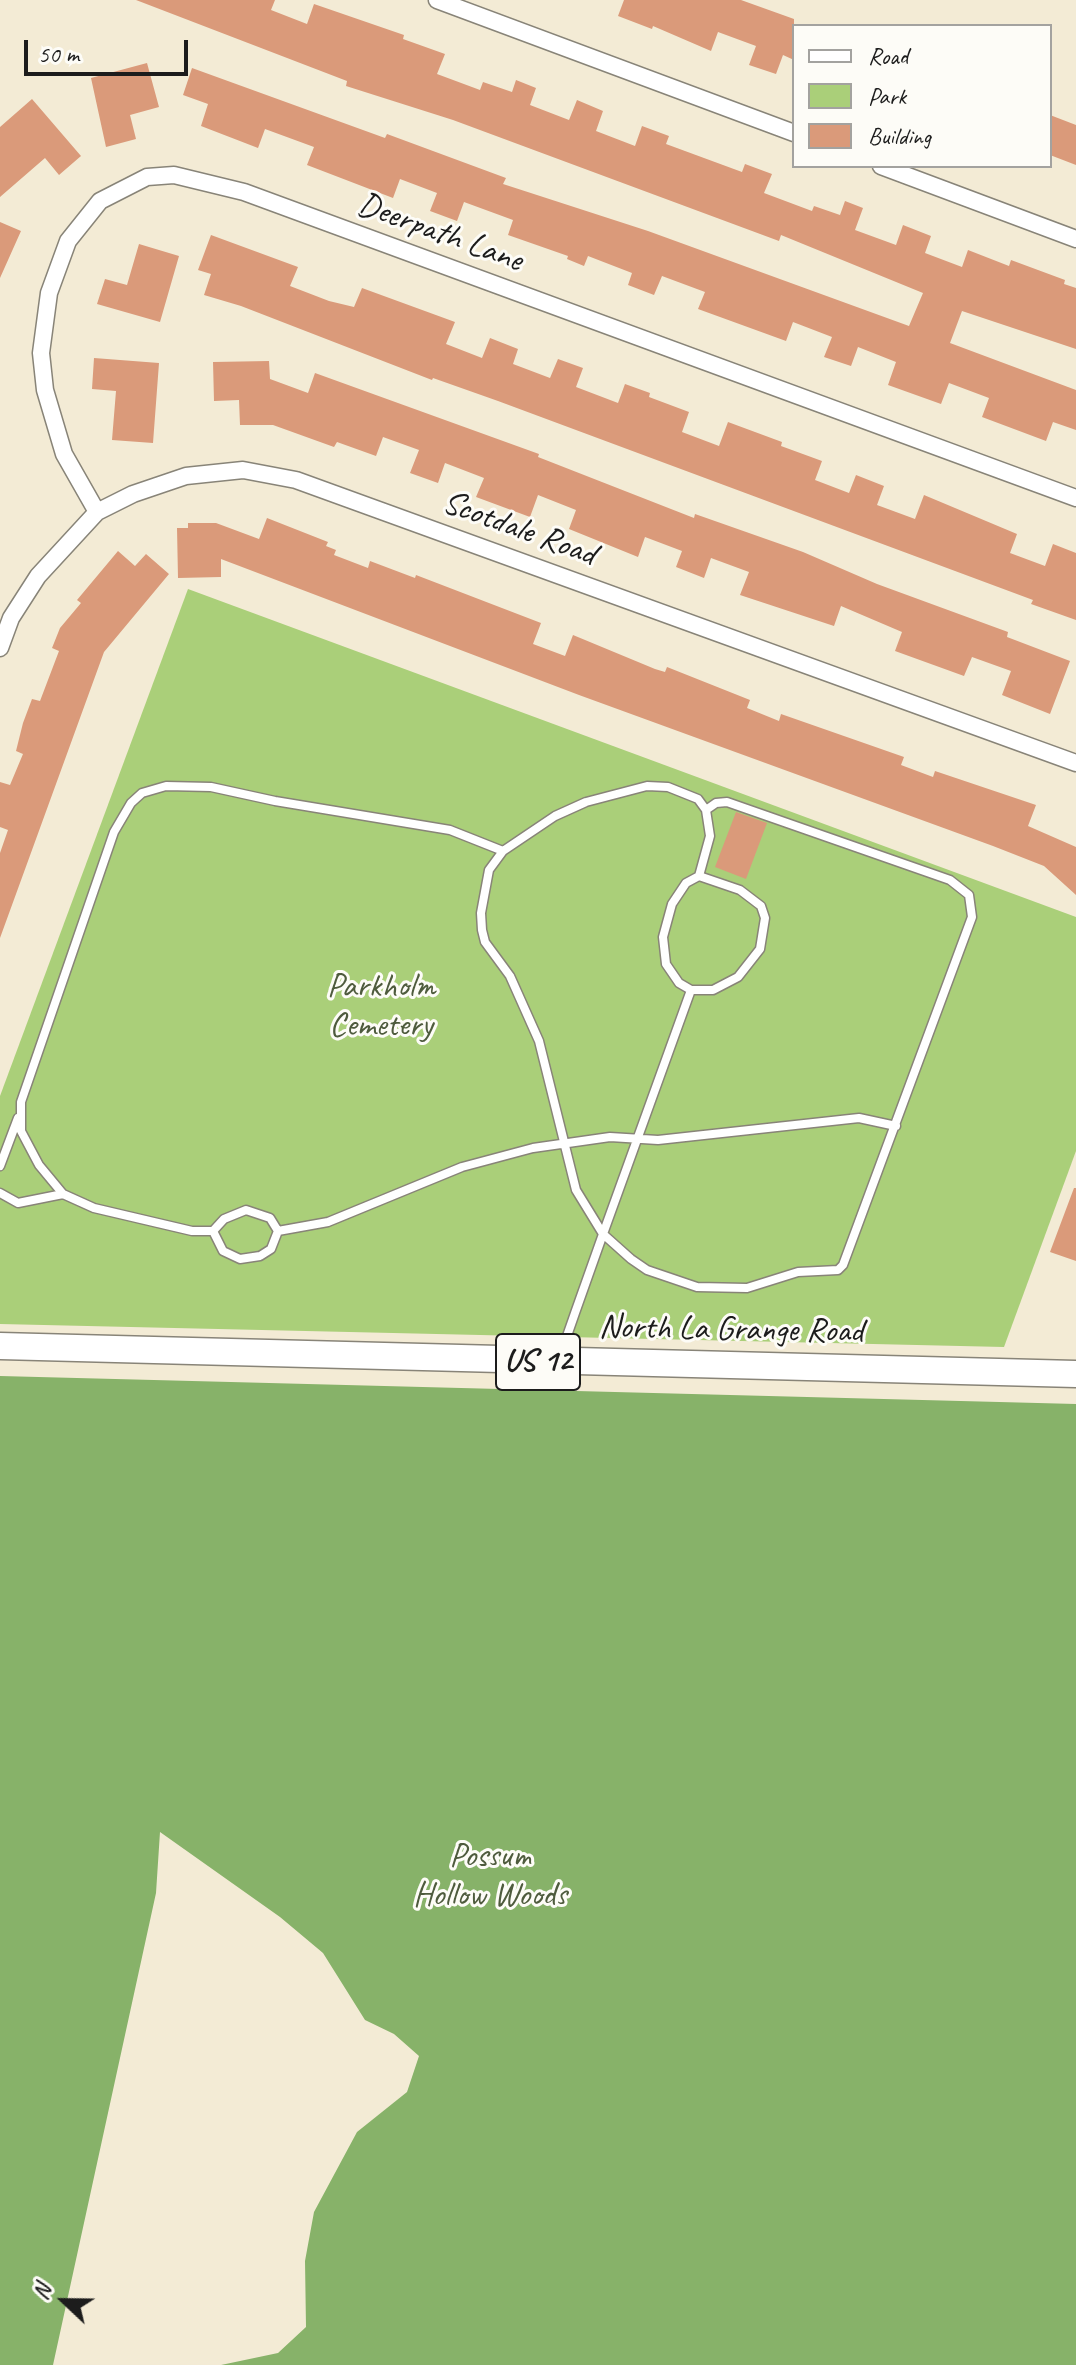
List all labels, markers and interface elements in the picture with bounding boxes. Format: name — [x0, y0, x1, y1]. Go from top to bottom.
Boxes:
scale bar — [28, 24, 192, 74]
legend — [792, 24, 1052, 168]
text: 50 m — [38, 39, 79, 69]
text: Road — [868, 41, 908, 71]
text: Park — [868, 81, 906, 111]
text: Building — [868, 121, 931, 151]
street label: Deerpath Lane — [352, 184, 528, 282]
street label: Scotdale Road — [437, 482, 601, 576]
park label: Parkholm Cemetery — [327, 967, 435, 1046]
street label: North La Grange Road — [599, 1307, 863, 1353]
road number: US 12 — [496, 1334, 580, 1390]
park label: Possum Hollow Woods — [413, 1837, 567, 1916]
north arrow — [24, 2261, 104, 2341]
text: N — [26, 2280, 57, 2304]

